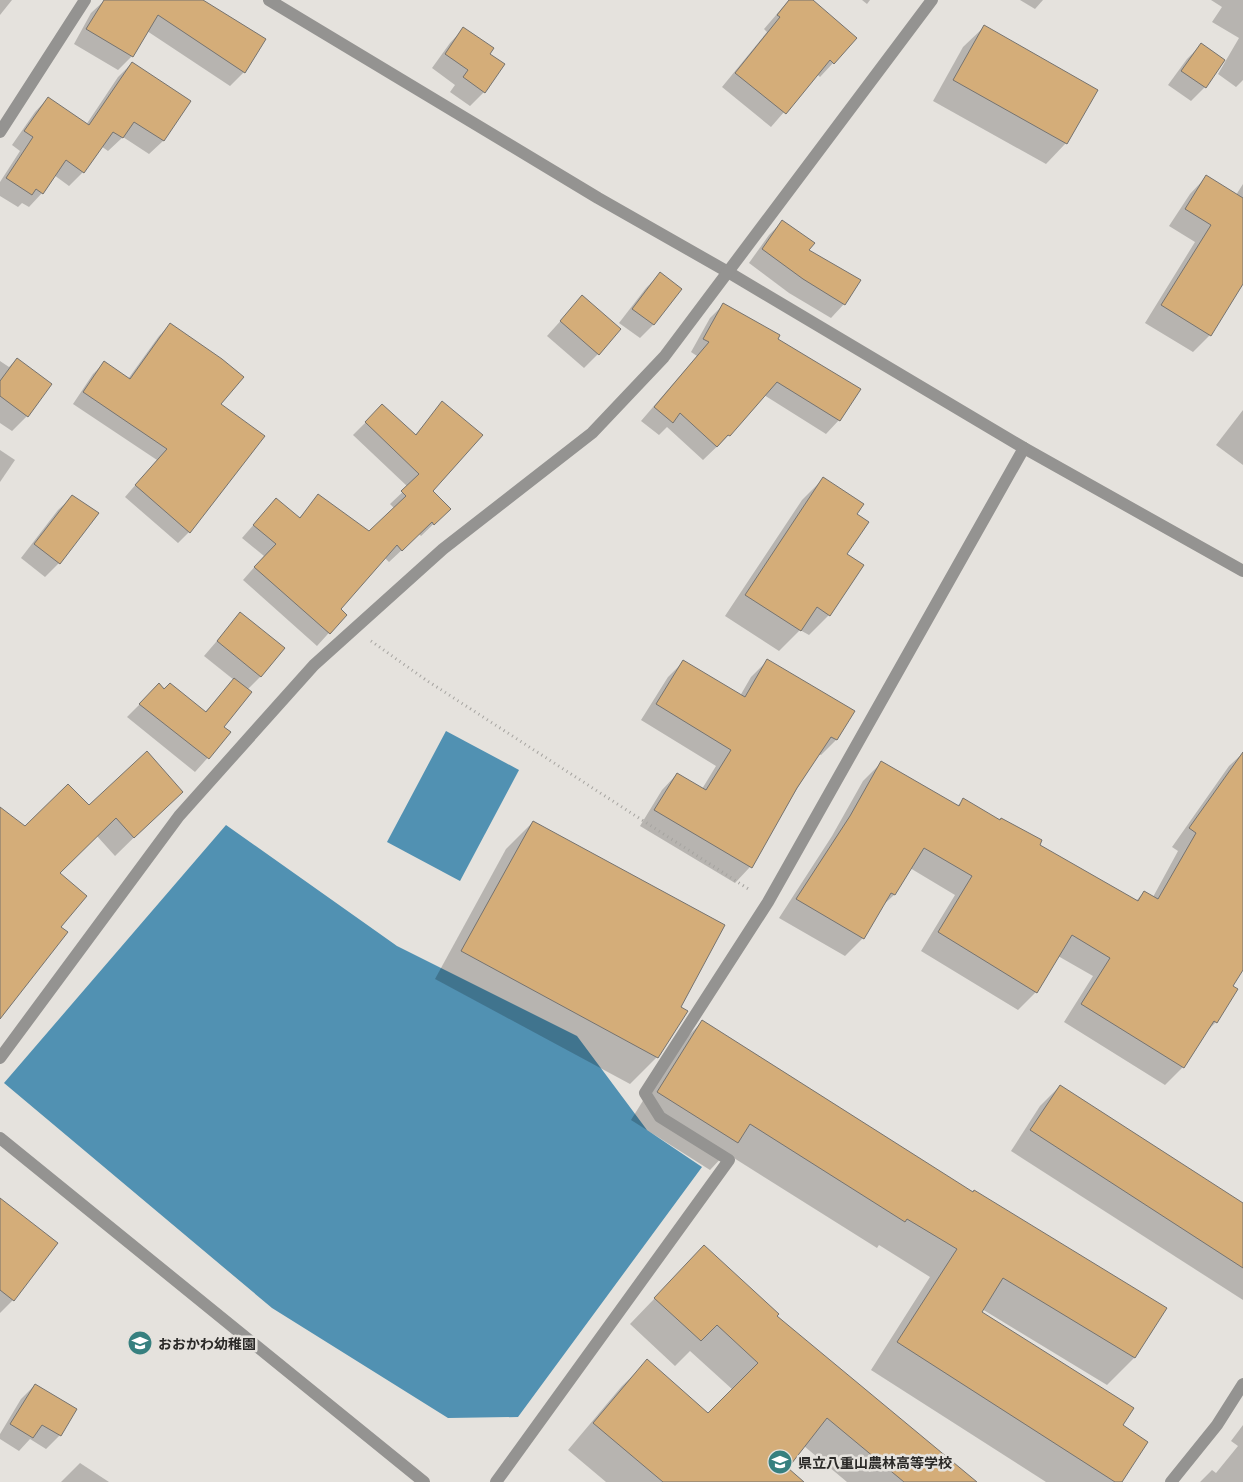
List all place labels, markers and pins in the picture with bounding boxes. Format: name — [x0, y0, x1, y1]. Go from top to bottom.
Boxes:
school or university icon: おおかわ幼稚園 — [127, 1330, 153, 1356]
place label: おおかわ幼稚園 — [158, 1334, 256, 1353]
school or university icon: 県立八重山農林高等学校 — [767, 1449, 793, 1475]
place label: 県立八重山農林高等学校 — [798, 1453, 952, 1472]

